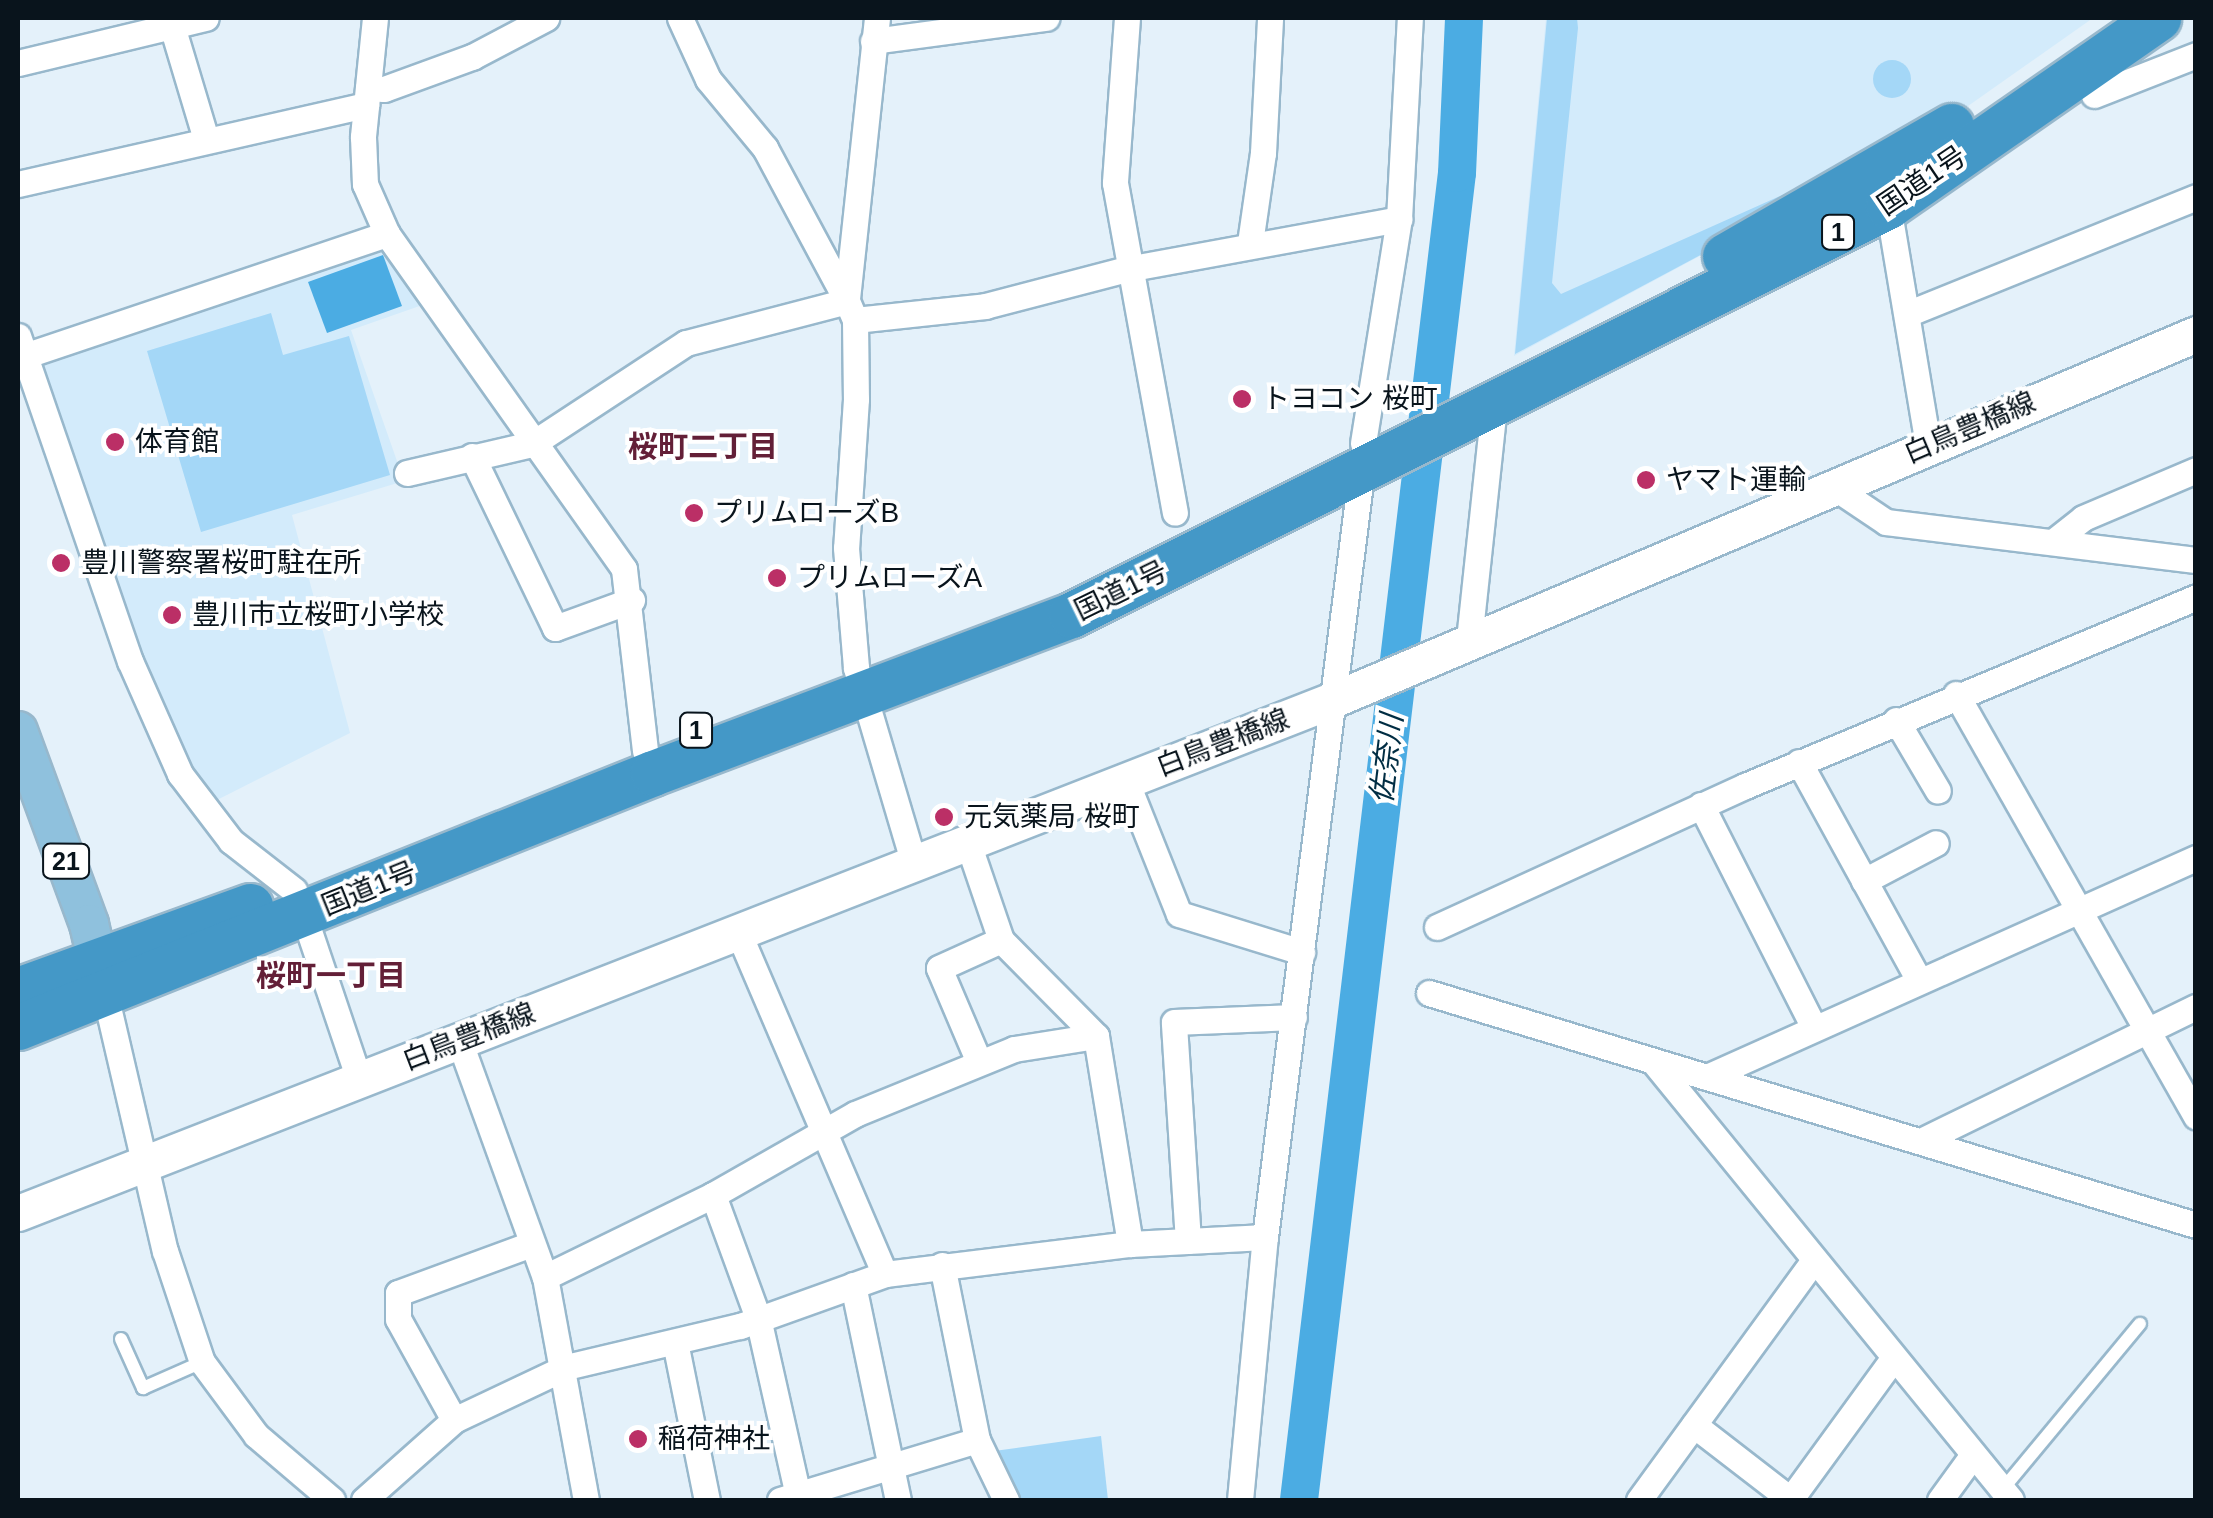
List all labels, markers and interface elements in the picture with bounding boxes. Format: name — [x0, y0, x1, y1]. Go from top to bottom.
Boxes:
street label: 国道1号 — [1871, 139, 1973, 223]
road number: 1 — [1820, 212, 1856, 252]
place label: トヨコン 桜町 — [1262, 382, 1438, 416]
street label: 白鳥豊橋線 — [1899, 385, 2041, 471]
marker: トヨコン 桜町 — [1231, 388, 1253, 410]
place label: 体育館 — [135, 425, 219, 459]
district label: 桜町二丁目 — [628, 429, 778, 465]
marker: 体育館 — [104, 431, 126, 453]
place label: ヤマト運輸 — [1666, 463, 1806, 497]
marker: ヤマト運輸 — [1635, 469, 1657, 491]
place label: プリムローズB — [714, 496, 901, 530]
marker: プリムローズB — [683, 502, 705, 524]
place label: 豊川警察署桜町駐在所 — [81, 546, 361, 580]
marker: 豊川警察署桜町駐在所 — [50, 552, 72, 574]
street label: 国道1号 — [1069, 554, 1173, 628]
place label: プリムローズA — [797, 561, 984, 595]
marker: プリムローズA — [766, 567, 788, 589]
place label: 豊川市立桜町小学校 — [192, 598, 444, 632]
marker: 豊川市立桜町小学校 — [161, 604, 183, 626]
street label: 白鳥豊橋線 — [1152, 702, 1294, 784]
road number: 1 — [678, 710, 714, 750]
water label: 佐奈川 — [1364, 712, 1410, 806]
place label: 元気薬局 桜町 — [964, 800, 1140, 834]
marker: 元気薬局 桜町 — [933, 806, 955, 828]
road number: 21 — [41, 841, 91, 881]
street label: 国道1号 — [317, 855, 421, 923]
district label: 桜町一丁目 — [256, 958, 406, 994]
street label: 白鳥豊橋線 — [398, 996, 540, 1078]
place label: 稲荷神社 — [658, 1422, 770, 1456]
marker: 稲荷神社 — [627, 1428, 649, 1450]

